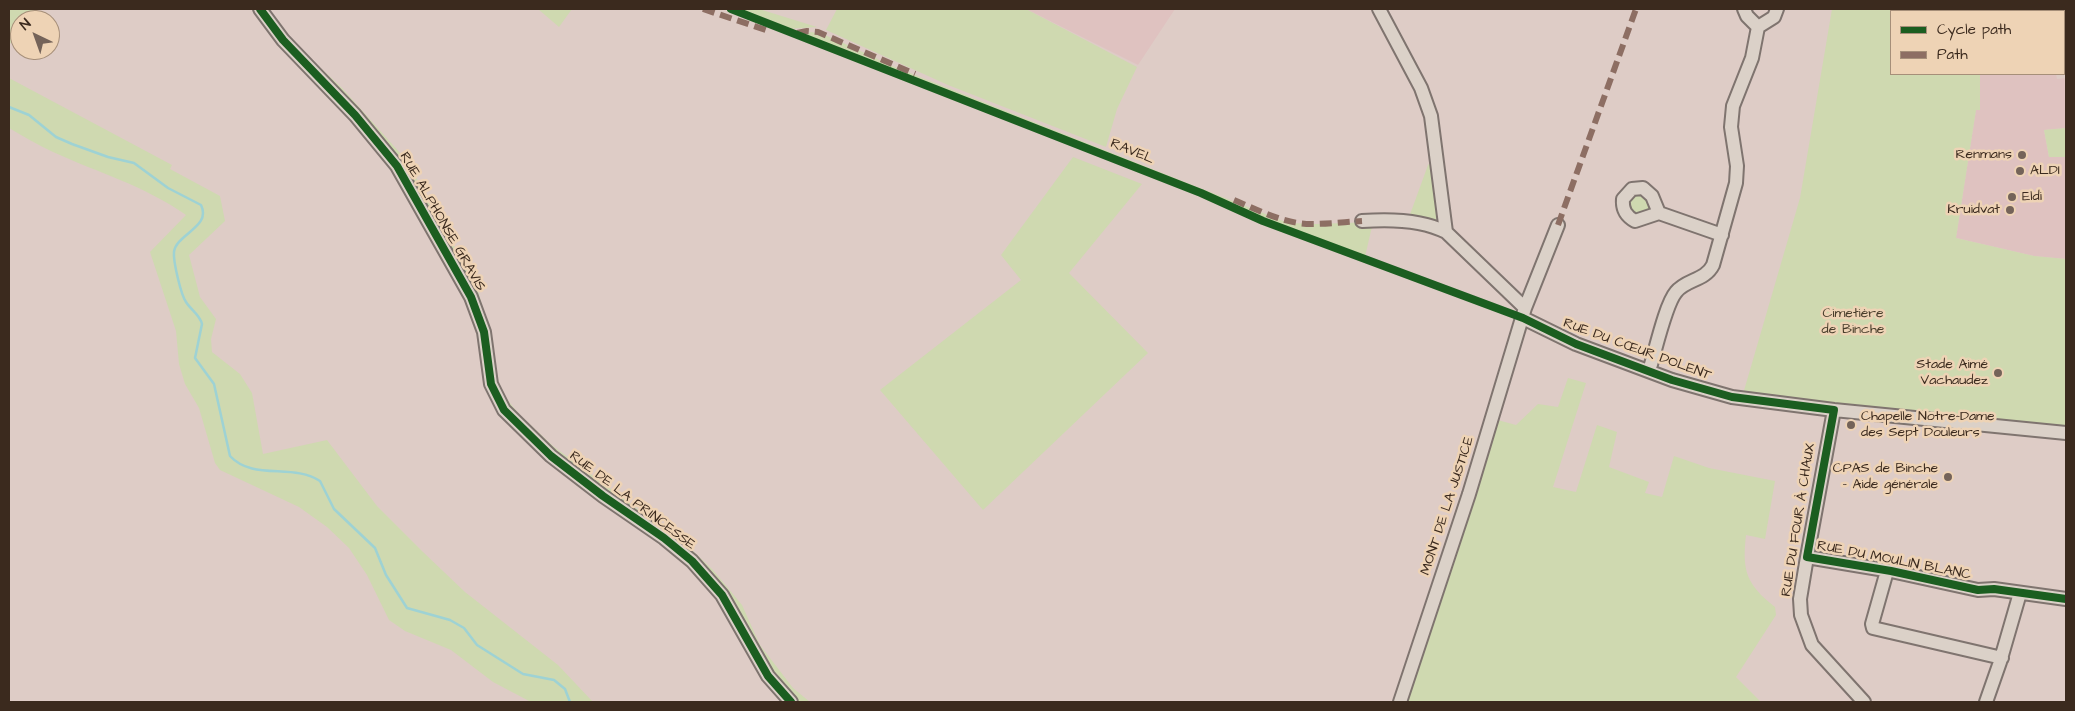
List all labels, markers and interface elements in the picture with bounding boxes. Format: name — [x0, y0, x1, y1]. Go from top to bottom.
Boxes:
north arrow — [10, 10, 60, 60]
legend — [1890, 10, 2065, 75]
text: N — [16, 14, 36, 35]
text: Cycle path — [1937, 19, 2011, 40]
text: Path — [1937, 44, 1968, 65]
street label: RAVEL — [1108, 136, 1156, 168]
place label: Renmans — [1955, 147, 2012, 163]
marker: Renmans — [2016, 149, 2028, 161]
street label: RUE ALPHONSE GRAVIS — [395, 150, 489, 294]
place label: ALDI — [2030, 163, 2060, 179]
marker: ALDI — [2014, 165, 2026, 177]
place label: Eldi — [2022, 189, 2042, 205]
marker: Eldi — [2006, 191, 2018, 203]
place label: Kruidvat — [1947, 202, 2000, 218]
marker: Kruidvat — [2004, 204, 2016, 216]
park label: Cimetière de Binche — [1822, 306, 1884, 338]
street label: RUE DU CŒUR DOLENT — [1561, 315, 1713, 385]
place label: Stade Aimé Vachaudez — [1916, 357, 1988, 390]
marker: Stade Aimé Vachaudez — [1992, 367, 2004, 379]
place label: Chapelle Notre-Dame des Sept Douleurs — [1861, 409, 1995, 442]
marker: Chapelle Notre-Dame des Sept Douleurs — [1845, 419, 1857, 431]
street label: MONT DE LA JUSTICE — [1418, 435, 1478, 577]
street label: RUE DU FOUR À CHAUX — [1779, 442, 1819, 598]
street label: RUE DE LA PRINCESSE — [566, 448, 698, 554]
place label: CPAS de Binche - Aide générale — [1833, 461, 1938, 494]
marker: CPAS de Binche - Aide générale — [1942, 471, 1954, 483]
street label: RUE DU MOULIN BLANC — [1816, 538, 1972, 584]

